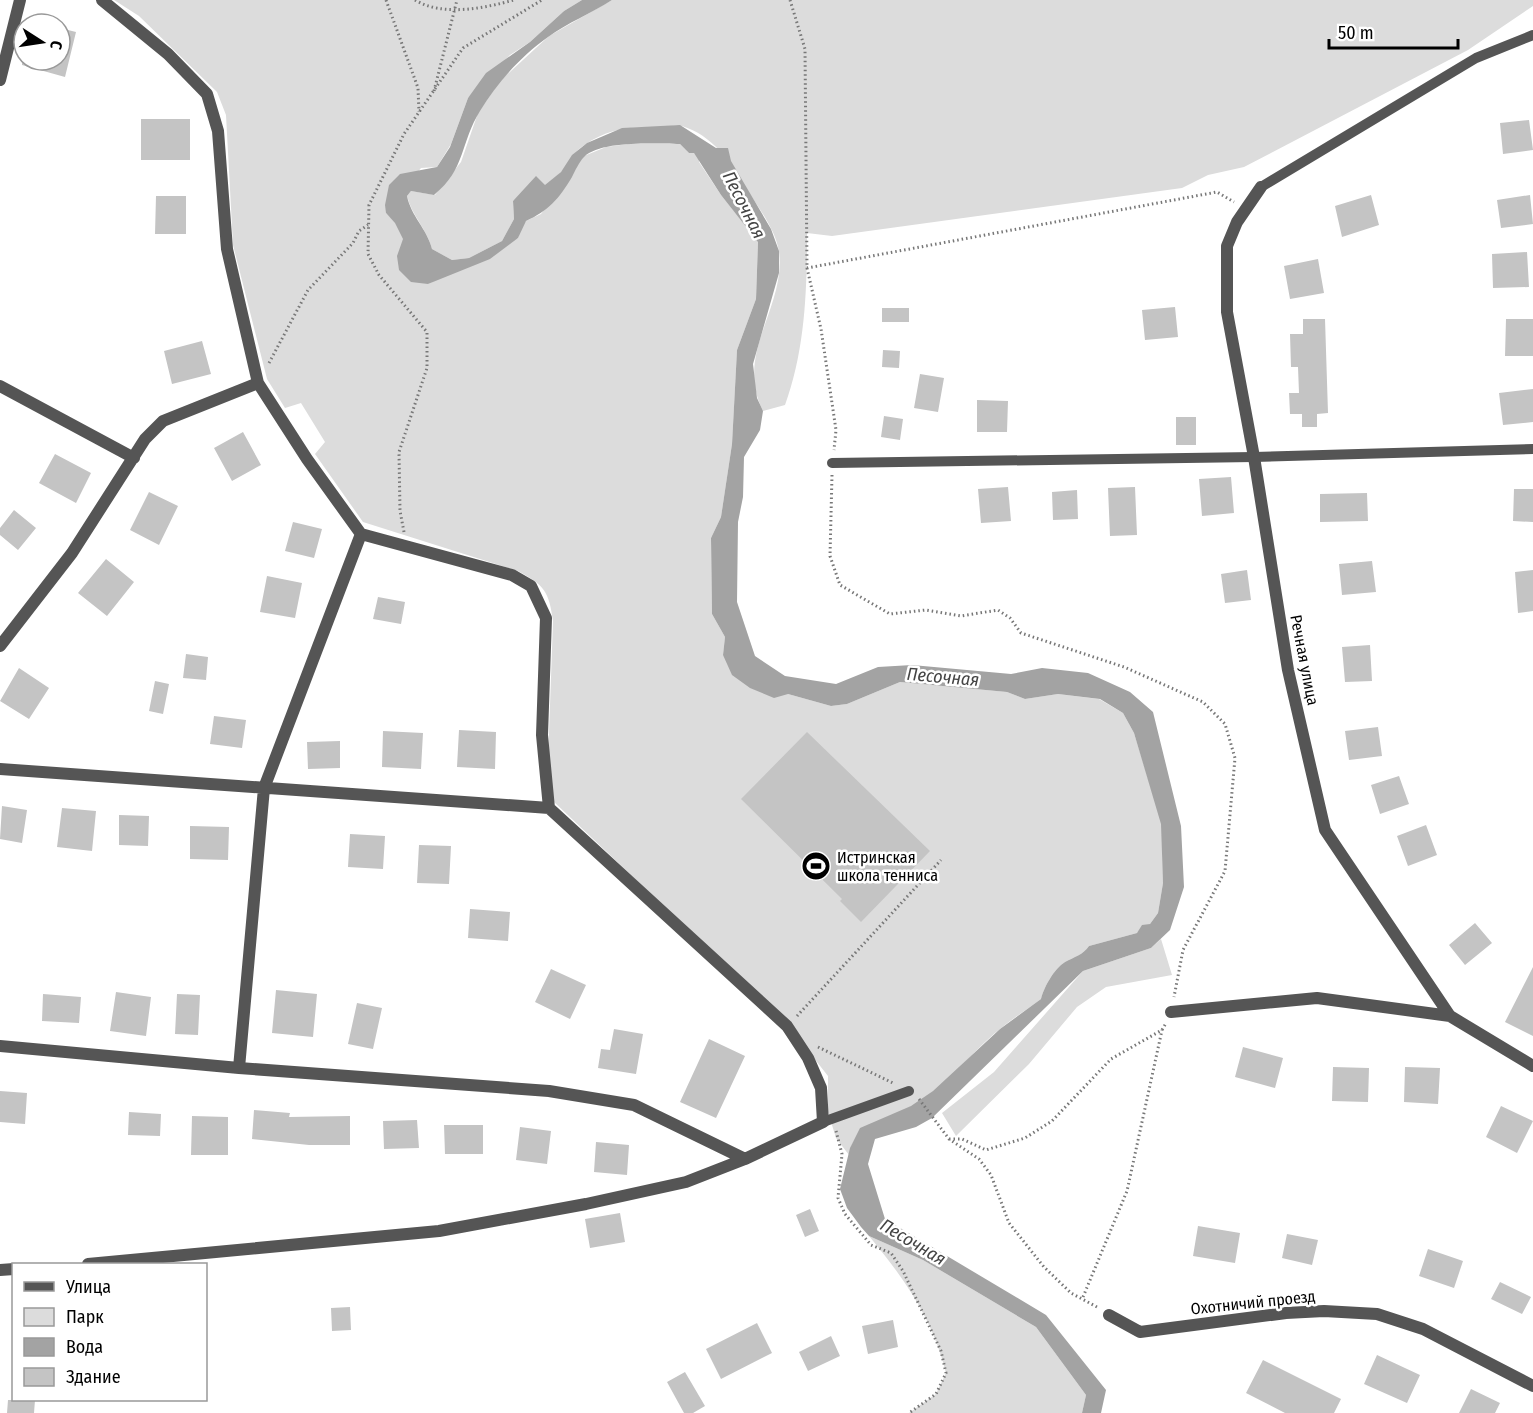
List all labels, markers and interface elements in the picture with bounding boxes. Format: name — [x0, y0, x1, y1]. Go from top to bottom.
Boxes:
north arrow — [12, 12, 72, 72]
scale bar — [1329, 12, 1458, 50]
text: 50 m — [1338, 22, 1374, 44]
text: С — [46, 39, 66, 52]
water label: Песочная — [718, 168, 770, 242]
street label: Речная улица — [1286, 613, 1323, 707]
water label: Песочная — [906, 663, 980, 691]
place label: Истринская школа тенниса — [837, 848, 938, 885]
sports icon: Истринская школа тенниса — [800, 850, 832, 882]
water label: Песочная — [876, 1214, 950, 1270]
legend — [12, 1263, 207, 1401]
text: Улица — [65, 1276, 111, 1298]
street label: Охотничий проезд — [1190, 1287, 1316, 1318]
text: Парк — [66, 1306, 104, 1328]
text: Вода — [66, 1336, 103, 1358]
text: Здание — [66, 1366, 121, 1388]

